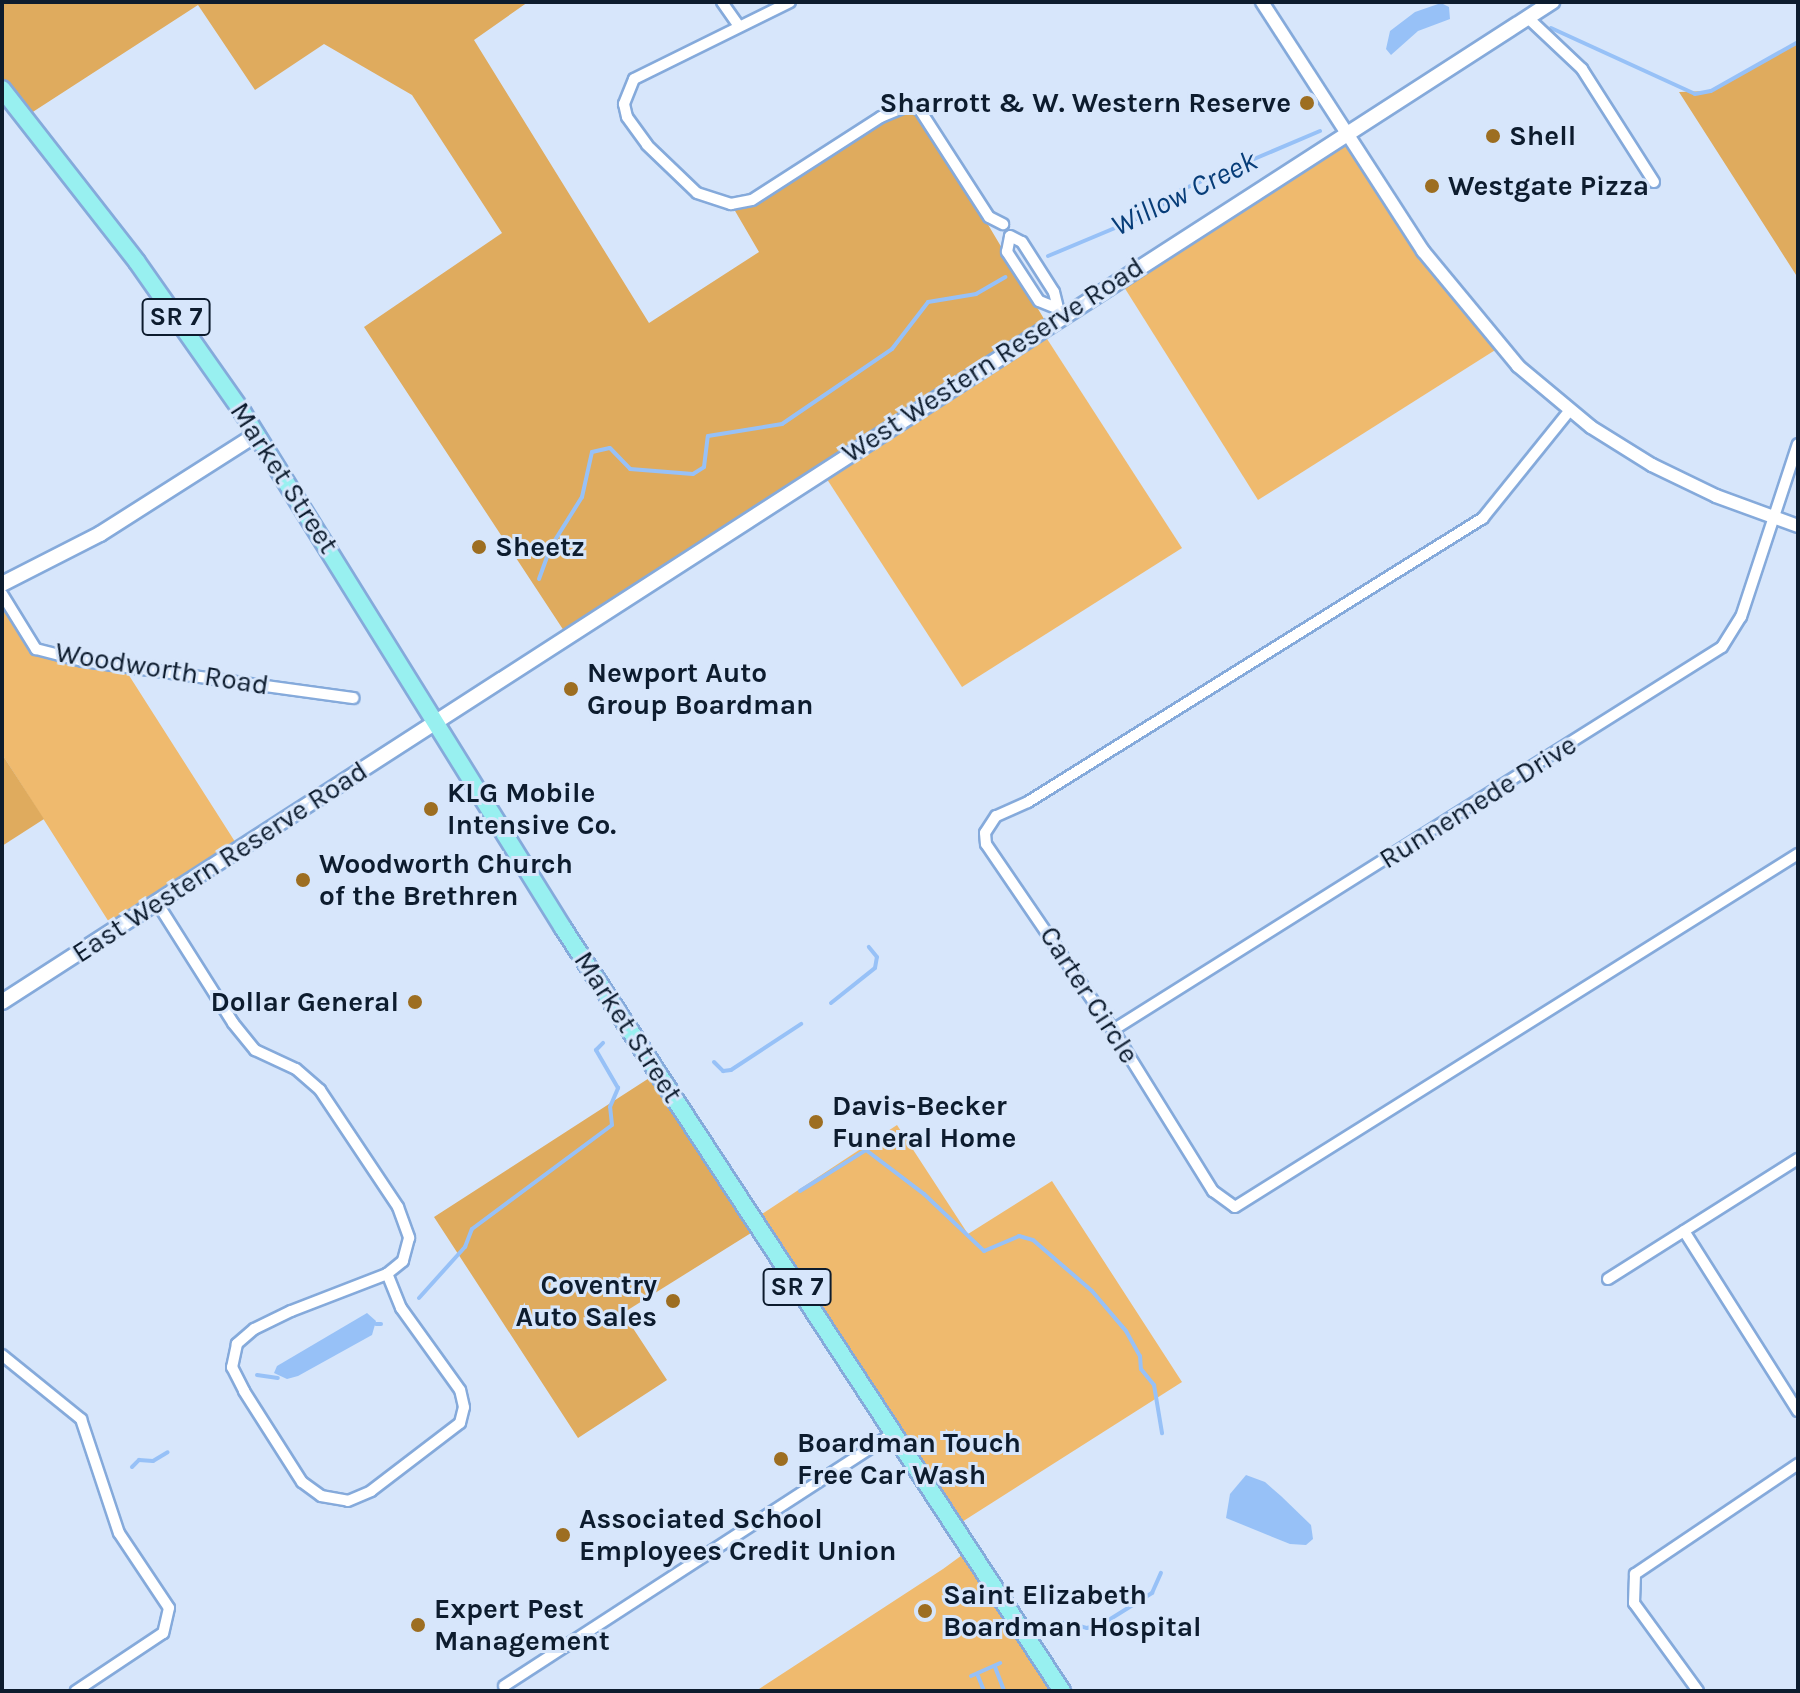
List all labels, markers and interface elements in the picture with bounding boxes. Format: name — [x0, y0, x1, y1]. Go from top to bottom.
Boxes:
place label: Sharrott & W. Western Reserve — [879, 86, 1291, 120]
marker: Sharrott & W. Western Reserve — [1298, 94, 1316, 112]
place label: Shell — [1509, 119, 1576, 153]
marker: Shell — [1484, 127, 1502, 145]
water label: Willow Creek — [1105, 142, 1263, 244]
place label: Westgate Pizza — [1448, 169, 1649, 203]
marker: Westgate Pizza — [1423, 177, 1441, 195]
street label: West Western Reserve Road — [836, 250, 1150, 470]
road number: SR 7 — [140, 295, 212, 339]
street label: Market Street — [223, 396, 345, 560]
place label: Sheetz — [495, 530, 585, 564]
marker: Sheetz — [470, 538, 488, 556]
street label: Woodworth Road — [53, 636, 271, 702]
place label: Newport Auto Group Boardman — [587, 656, 813, 722]
marker: Newport Auto Group Boardman — [562, 680, 580, 698]
street label: Runnemede Drive — [1373, 728, 1583, 876]
street label: East Western Reserve Road — [66, 754, 374, 970]
place label: KLG Mobile Intensive Co. — [447, 776, 616, 842]
marker: KLG Mobile Intensive Co. — [422, 800, 440, 818]
place label: Woodworth Church of the Brethren — [319, 847, 573, 913]
marker: Woodworth Church of the Brethren — [294, 871, 312, 889]
street label: Carter Circle — [1032, 920, 1146, 1070]
street label: Market Street — [567, 945, 689, 1109]
place label: Dollar General — [210, 985, 399, 1019]
marker: Dollar General — [406, 993, 424, 1011]
place label: Davis-Becker Funeral Home — [832, 1089, 1016, 1155]
marker: Davis-Becker Funeral Home — [807, 1113, 825, 1131]
road number: SR 7 — [761, 1265, 833, 1309]
place label: Coventry Auto Sales — [516, 1268, 657, 1334]
marker: Coventry Auto Sales — [664, 1292, 682, 1310]
place label: Boardman Touch Free Car Wash — [797, 1426, 1021, 1492]
marker: Boardman Touch Free Car Wash — [772, 1450, 790, 1468]
place label: Associated School Employees Credit Union — [579, 1502, 896, 1568]
marker: Associated School Employees Credit Union — [554, 1526, 572, 1544]
place label: Saint Elizabeth Boardman Hospital — [943, 1578, 1202, 1644]
place label: Expert Pest Management — [434, 1592, 610, 1658]
marker: Saint Elizabeth Boardman Hospital — [914, 1600, 936, 1622]
marker: Expert Pest Management — [409, 1616, 427, 1634]

